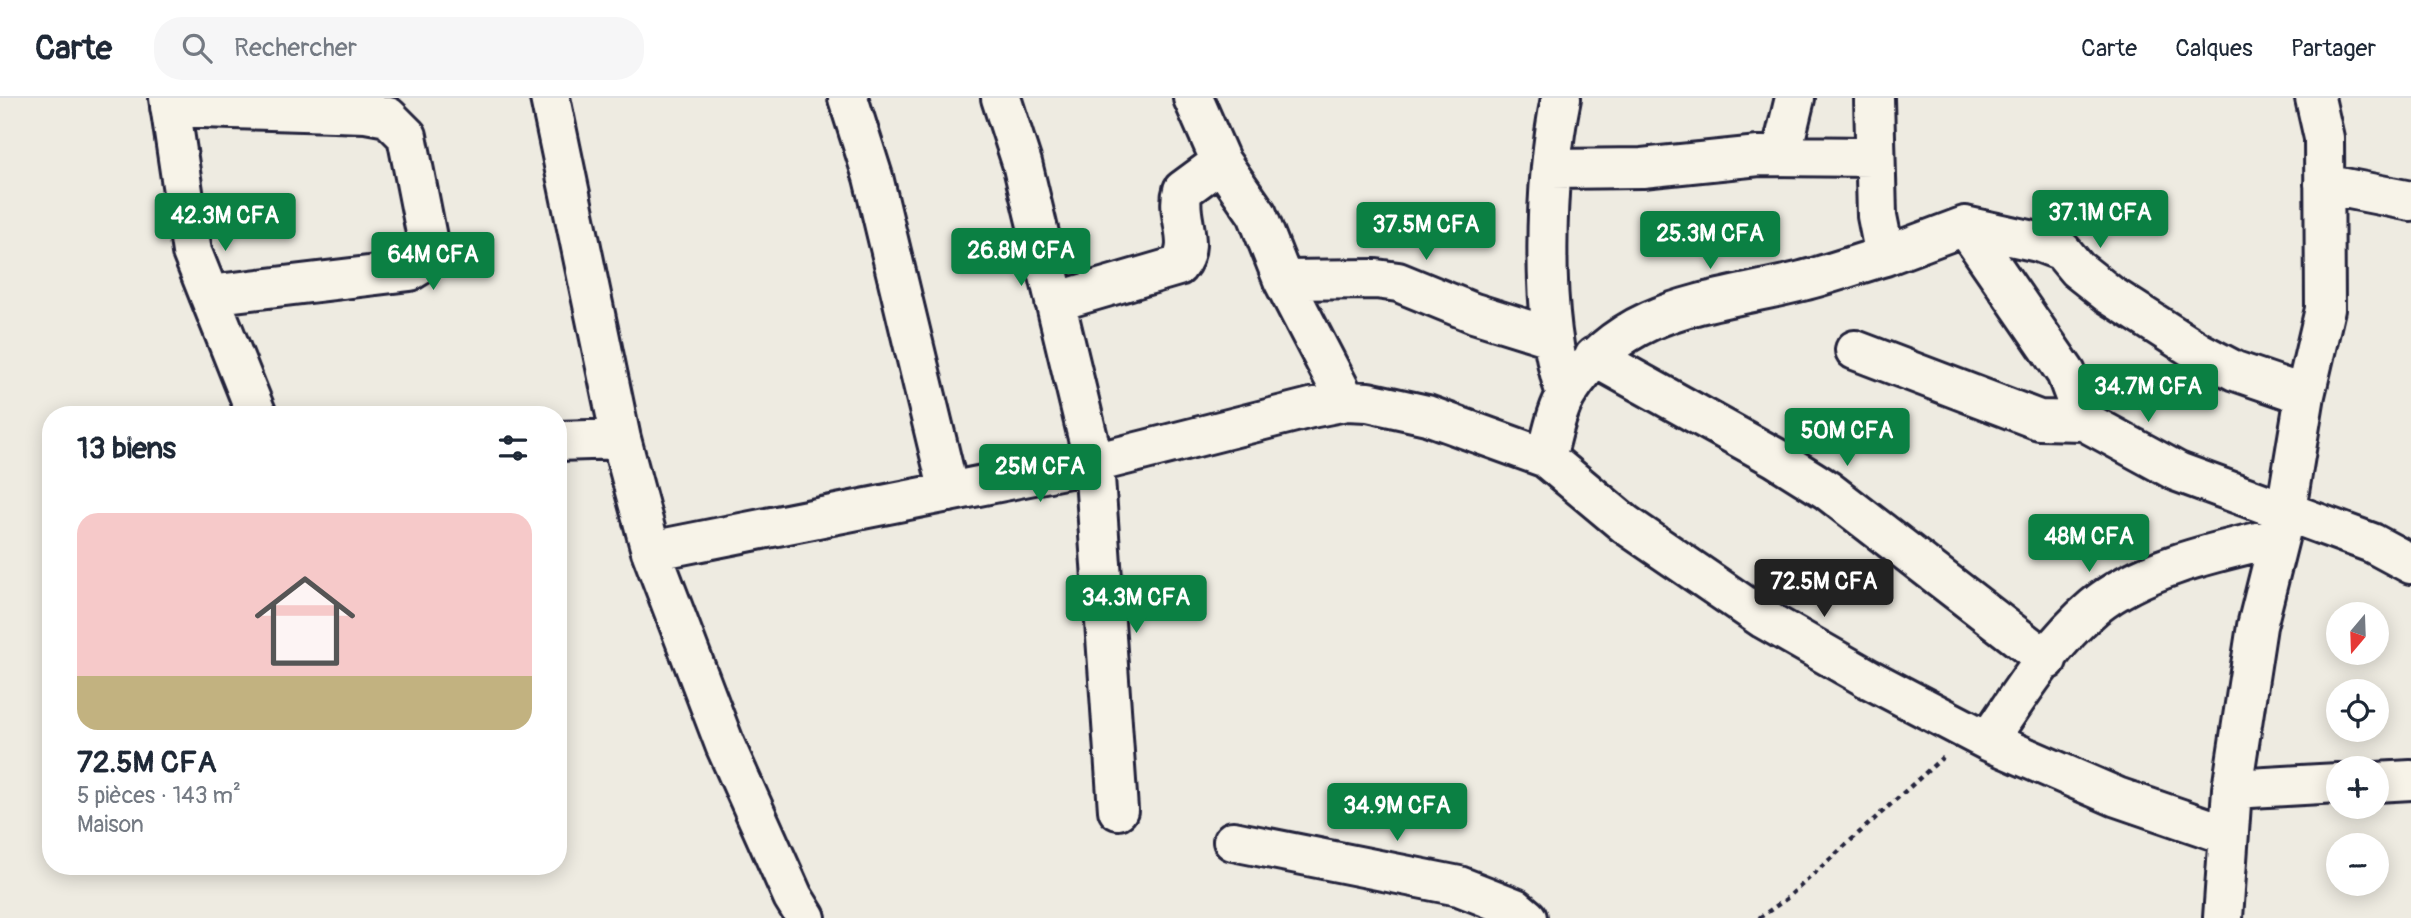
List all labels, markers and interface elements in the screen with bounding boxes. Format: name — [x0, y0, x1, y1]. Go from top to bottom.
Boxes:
search box — [154, 17, 644, 80]
text: Carte — [35, 28, 112, 69]
icon: search — [178, 29, 216, 67]
text: Rechercher — [234, 32, 357, 64]
text: Carte — [2081, 34, 2137, 63]
text: Calques — [2175, 34, 2253, 63]
text: Partager — [2291, 34, 2376, 63]
pin: 37.1M CFA — [2020, 190, 2180, 250]
pin: 42.3M CFA — [145, 194, 305, 253]
text: 37.1M CFA — [2048, 198, 2152, 227]
text: 42.3M CFA — [171, 201, 279, 230]
pin: 37.5M CFA — [1346, 202, 1506, 262]
text: 37.5M CFA — [1372, 210, 1480, 239]
pin: 25.3M CFA — [1630, 212, 1790, 271]
text: 25.3M CFA — [1656, 219, 1764, 248]
pin: 26.8M CFA — [941, 228, 1101, 288]
pin: 64M CFA — [368, 232, 498, 292]
text: 26.8M CFA — [967, 236, 1075, 265]
text: 64M CFA — [387, 240, 479, 269]
pin: 34.7M CFA — [2068, 364, 2228, 424]
text: 34.7M CFA — [2094, 372, 2202, 401]
pin: 50M CFA — [1782, 408, 1912, 468]
text: 50M CFA — [1801, 416, 1893, 445]
icon: filters — [494, 429, 532, 467]
text: 13 biens — [77, 430, 176, 467]
pin: 25M CFA — [975, 444, 1105, 504]
text: 25M CFA — [995, 452, 1085, 481]
pin: 48M CFA — [2024, 514, 2154, 574]
text: 48M CFA — [2044, 522, 2134, 551]
icon: home — [242, 558, 368, 684]
pin: 72.5M CFA — [1744, 560, 1904, 619]
text: 72.5M CFA — [1770, 567, 1878, 596]
pin: 34.3M CFA — [1056, 575, 1216, 635]
text: 34.3M CFA — [1082, 583, 1190, 612]
north arrow — [2326, 602, 2389, 665]
map controls — [2326, 602, 2389, 896]
button: locate — [2326, 679, 2389, 742]
text: 72.5M CFA — [77, 744, 217, 781]
button: + — [2326, 756, 2389, 819]
text: 5 pièces · 143 m² — [77, 781, 241, 810]
pin: 34.9M CFA — [1317, 784, 1477, 843]
text: 34.9M CFA — [1343, 791, 1451, 820]
text: Maison — [77, 810, 144, 839]
button: − — [2326, 833, 2389, 896]

